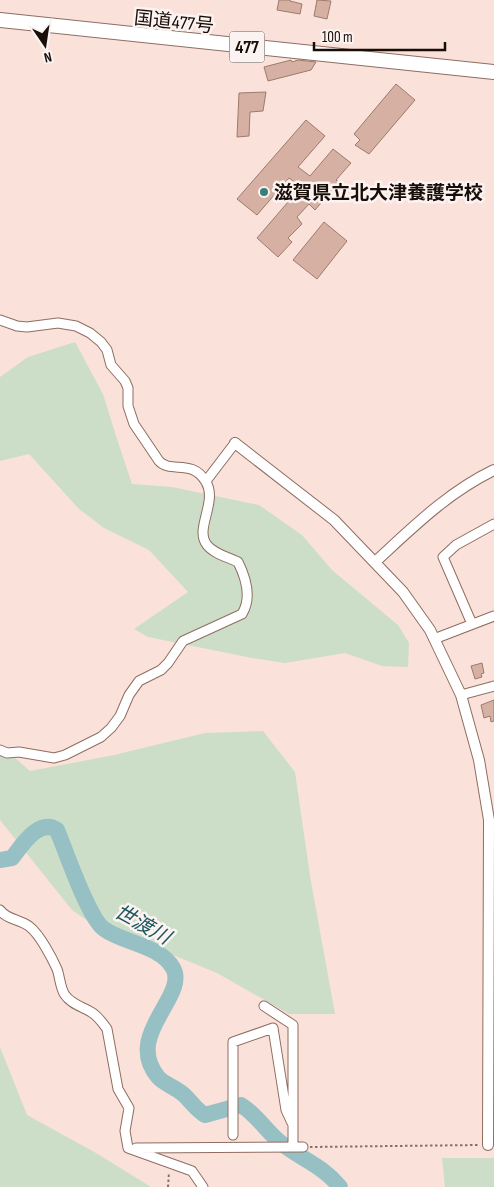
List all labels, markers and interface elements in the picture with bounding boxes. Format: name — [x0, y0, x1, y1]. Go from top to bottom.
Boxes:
street label: 国道477号 — [133, 7, 215, 38]
north arrow — [20, 20, 70, 70]
scale bar — [314, 20, 445, 52]
text: 100 m — [322, 28, 353, 47]
road number: 477 — [230, 32, 264, 62]
text: N — [42, 48, 53, 66]
place label: 滋賀県立北大津養護学校 — [274, 182, 483, 205]
marker: 滋賀県立北大津養護学校 — [258, 186, 270, 198]
water label: 世渡川 — [110, 900, 176, 951]

